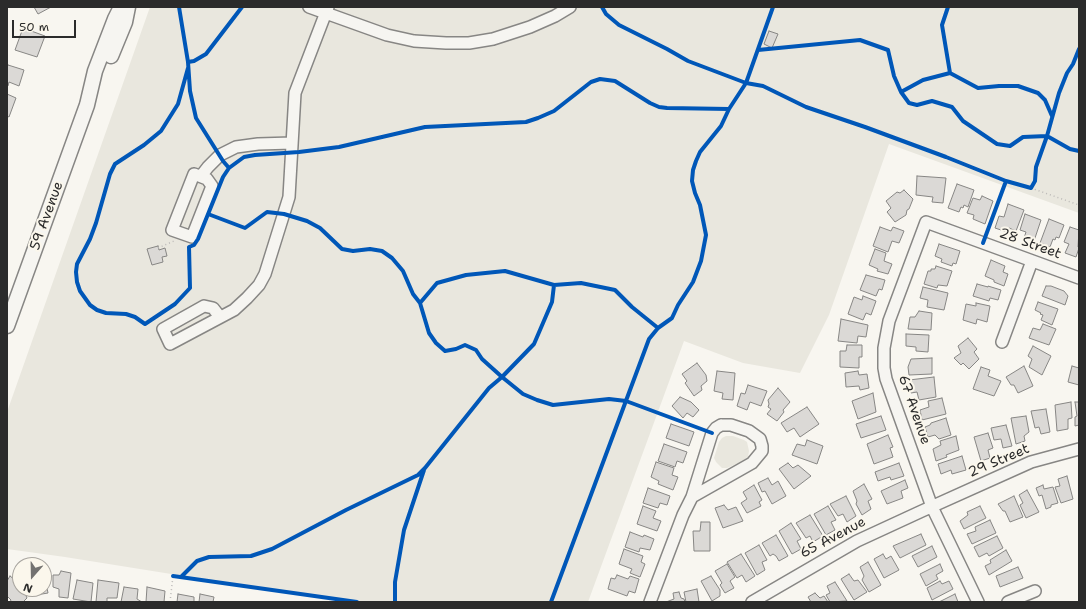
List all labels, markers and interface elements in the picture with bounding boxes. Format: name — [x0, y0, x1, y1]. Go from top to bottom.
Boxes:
scale bar — [14, 12, 78, 38]
text: 50 m — [19, 19, 49, 35]
street label: 59 Avenue — [27, 179, 67, 253]
street label: 28 Street — [997, 225, 1063, 263]
street label: 67 Avenue — [894, 373, 934, 447]
street label: 29 Street — [966, 441, 1032, 481]
street label: 65 Avenue — [797, 514, 869, 562]
north arrow — [12, 557, 52, 597]
text: N — [21, 579, 35, 596]

